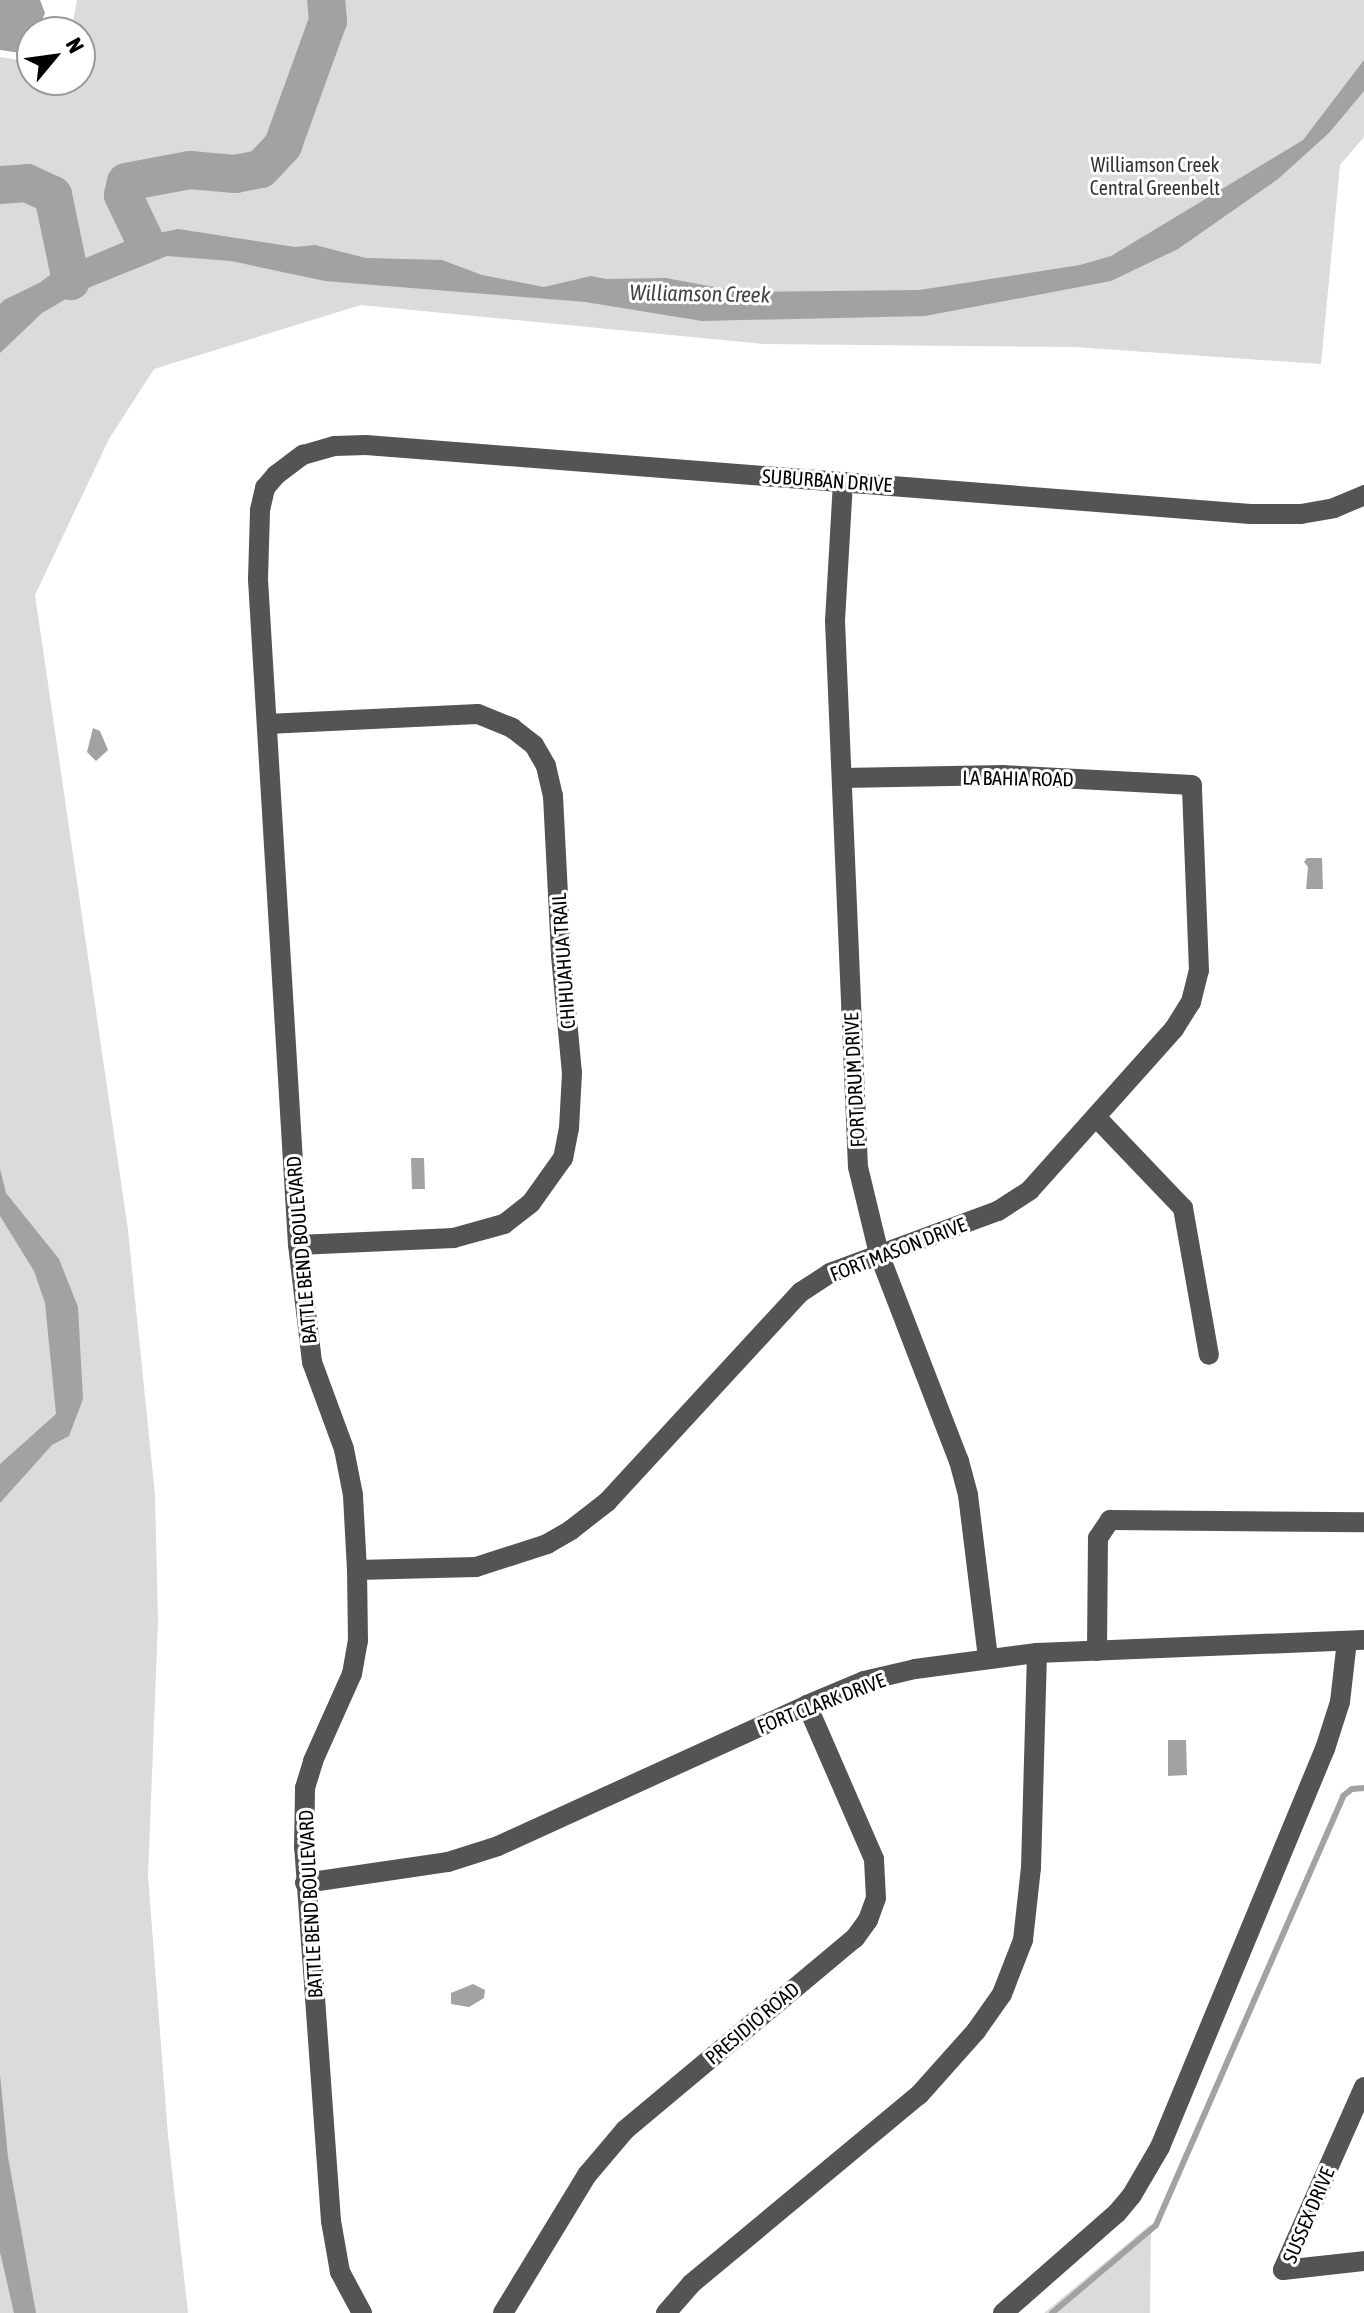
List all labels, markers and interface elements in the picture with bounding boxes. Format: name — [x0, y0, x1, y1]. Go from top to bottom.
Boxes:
north arrow — [16, 16, 96, 96]
text: N — [61, 33, 90, 57]
park label: Williamson Creek Central Greenbelt — [1090, 153, 1220, 200]
water label: Williamson Creek — [630, 280, 770, 308]
street label: SUBURBAN DRIVE — [761, 463, 893, 497]
street label: LA BAHIA ROAD — [962, 765, 1074, 791]
street label: CHIHUAHUA TRAIL — [546, 892, 580, 1030]
street label: FORT DRUM DRIVE — [838, 1012, 870, 1148]
street label: BATTLE BEND BOULEVARD — [281, 1155, 321, 1345]
street label: FORT MASON DRIVE — [827, 1212, 969, 1286]
street label: FORT CLARK DRIVE — [754, 1668, 888, 1738]
street label: BATTLE BEND BOULEVARD — [293, 1809, 327, 1999]
street label: PRESIDIO ROAD — [700, 1977, 804, 2069]
street label: SUSSEX DRIVE — [1277, 2163, 1339, 2267]

